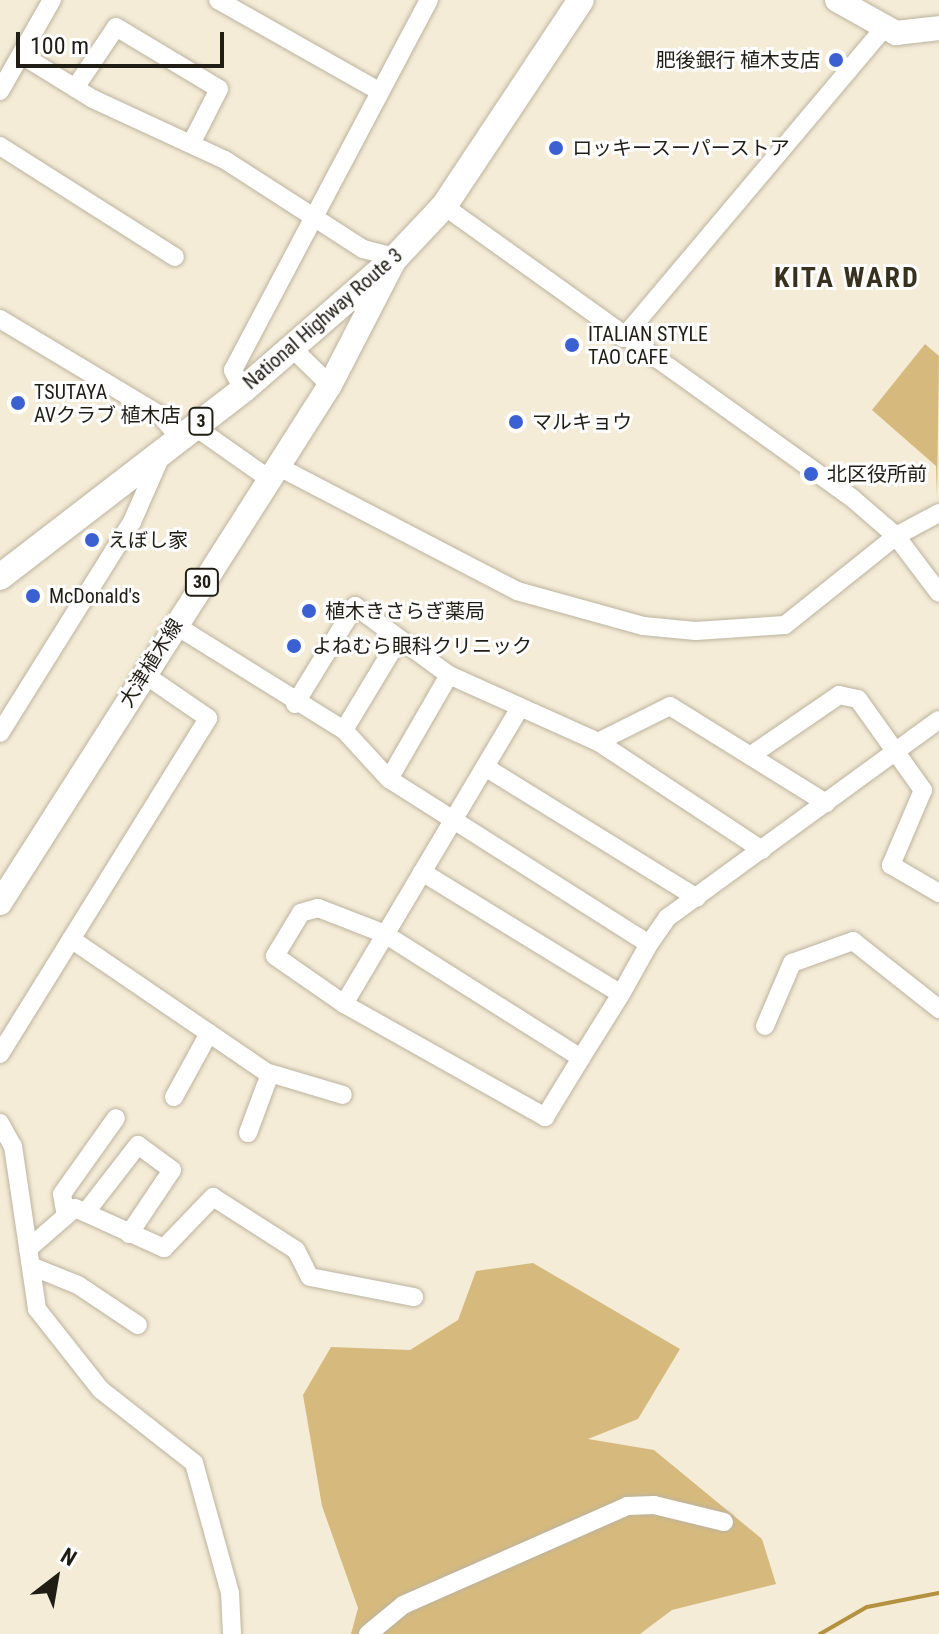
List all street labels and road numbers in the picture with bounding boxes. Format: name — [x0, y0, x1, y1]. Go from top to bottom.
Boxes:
street label: National Highway Route 3 — [239, 243, 407, 395]
road number: 3 — [187, 407, 215, 435]
road number: 30 — [184, 568, 220, 596]
street label: 大津植木線 — [114, 614, 188, 712]

